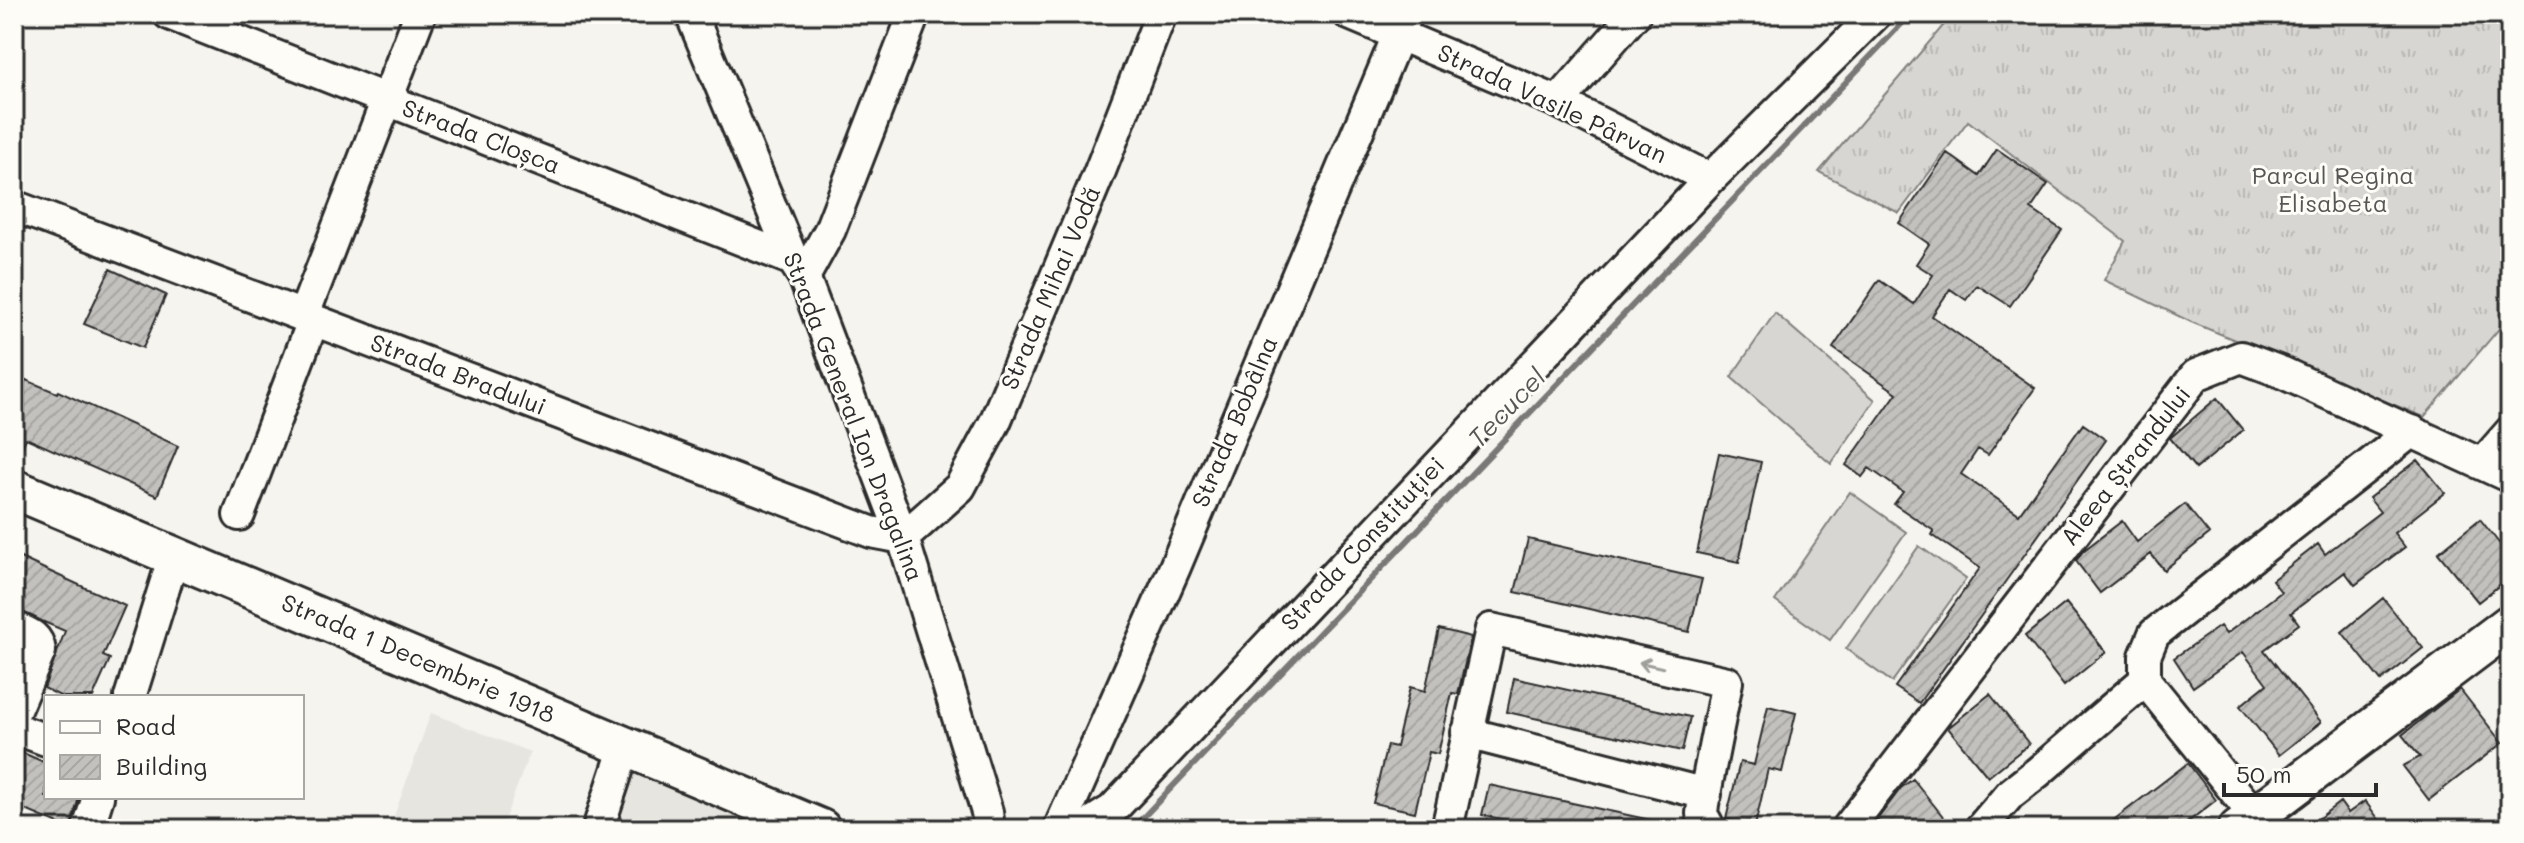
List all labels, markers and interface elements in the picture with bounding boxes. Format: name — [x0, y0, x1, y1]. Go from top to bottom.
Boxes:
street label: Strada Vasile Pârvan — [1433, 36, 1672, 169]
street label: Strada Cloșca — [398, 91, 565, 181]
park label: Parcul Regina Elisabeta — [2252, 159, 2414, 218]
street label: Strada Mihai Vodă — [993, 181, 1107, 394]
street label: Strada General Ion Dragalina — [777, 247, 932, 585]
street label: Strada Bradului — [366, 326, 551, 421]
street label: Strada Bobâlna — [1184, 331, 1284, 512]
water label: Tecucel — [1460, 360, 1553, 454]
street label: Aleea Ștrandului — [2053, 379, 2198, 552]
street label: Strada Constituției — [1273, 449, 1451, 637]
street label: Strada 1 Decembrie 1918 — [277, 586, 560, 729]
one-way arrow — [1639, 657, 1665, 672]
legend — [44, 695, 304, 799]
text: Road — [116, 710, 176, 741]
scale bar — [2224, 747, 2376, 797]
text: Building — [116, 750, 207, 781]
text: 50 m — [2236, 758, 2292, 789]

